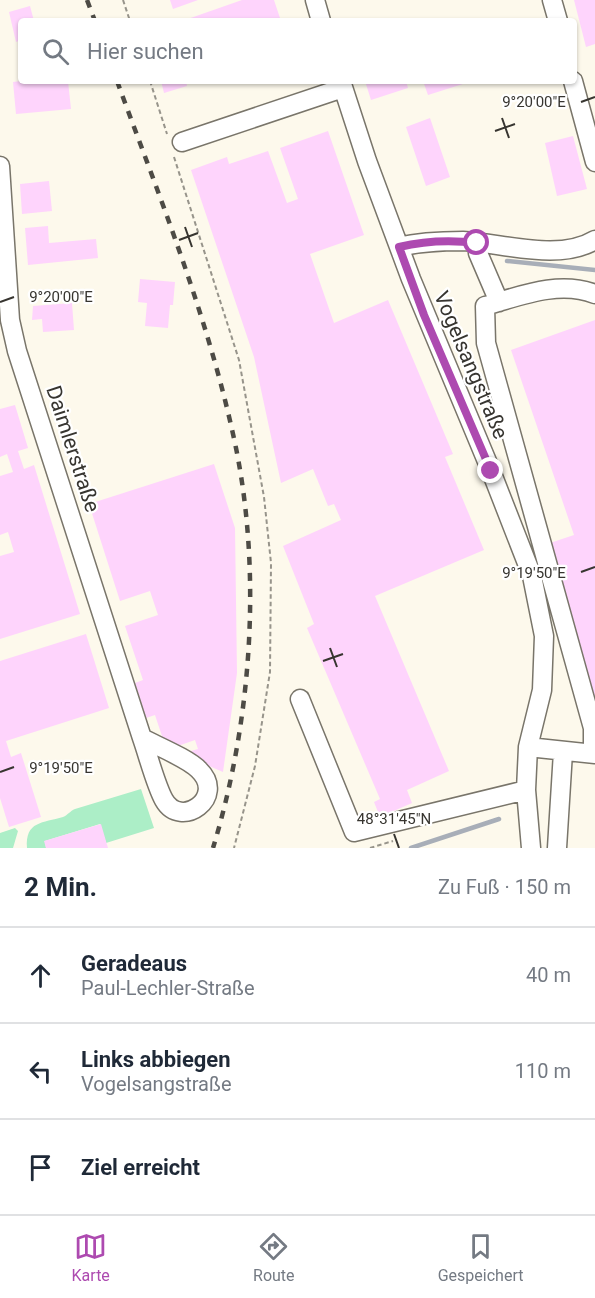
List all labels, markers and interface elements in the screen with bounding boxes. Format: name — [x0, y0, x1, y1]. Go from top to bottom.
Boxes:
search box — [18, 18, 577, 84]
icon: search — [39, 35, 72, 68]
text: Hier suchen — [87, 39, 204, 64]
text: 9°20'00"E — [502, 93, 566, 111]
route start — [463, 229, 489, 255]
text: 9°20'00"E — [29, 288, 93, 306]
street label: Vogelsangstraße — [429, 288, 513, 442]
street label: Daimlerstraße — [41, 383, 105, 515]
route end — [477, 457, 503, 483]
text: 9°19'50"E — [502, 564, 566, 582]
text: 9°19'50"E — [29, 759, 93, 777]
text: 48°31'45"N — [357, 810, 431, 828]
text: 2 Min. — [24, 872, 97, 902]
text: Zu Fuß · 150 m — [438, 875, 571, 899]
text: Geradeaus — [81, 951, 187, 976]
icon: ahead — [24, 959, 57, 992]
text: 40 m — [526, 963, 571, 987]
text: Paul-Lechler-Straße — [81, 976, 255, 1000]
text: Links abbiegen — [81, 1047, 231, 1072]
icon: left — [24, 1055, 57, 1088]
text: 110 m — [515, 1059, 571, 1083]
text: Vogelsangstraße — [81, 1072, 232, 1096]
icon: arrive — [24, 1151, 57, 1184]
text: Ziel erreicht — [81, 1155, 200, 1180]
tab: Karte — [72, 1230, 110, 1285]
tab: Route — [253, 1230, 295, 1285]
tab: Gespeichert — [438, 1230, 523, 1285]

